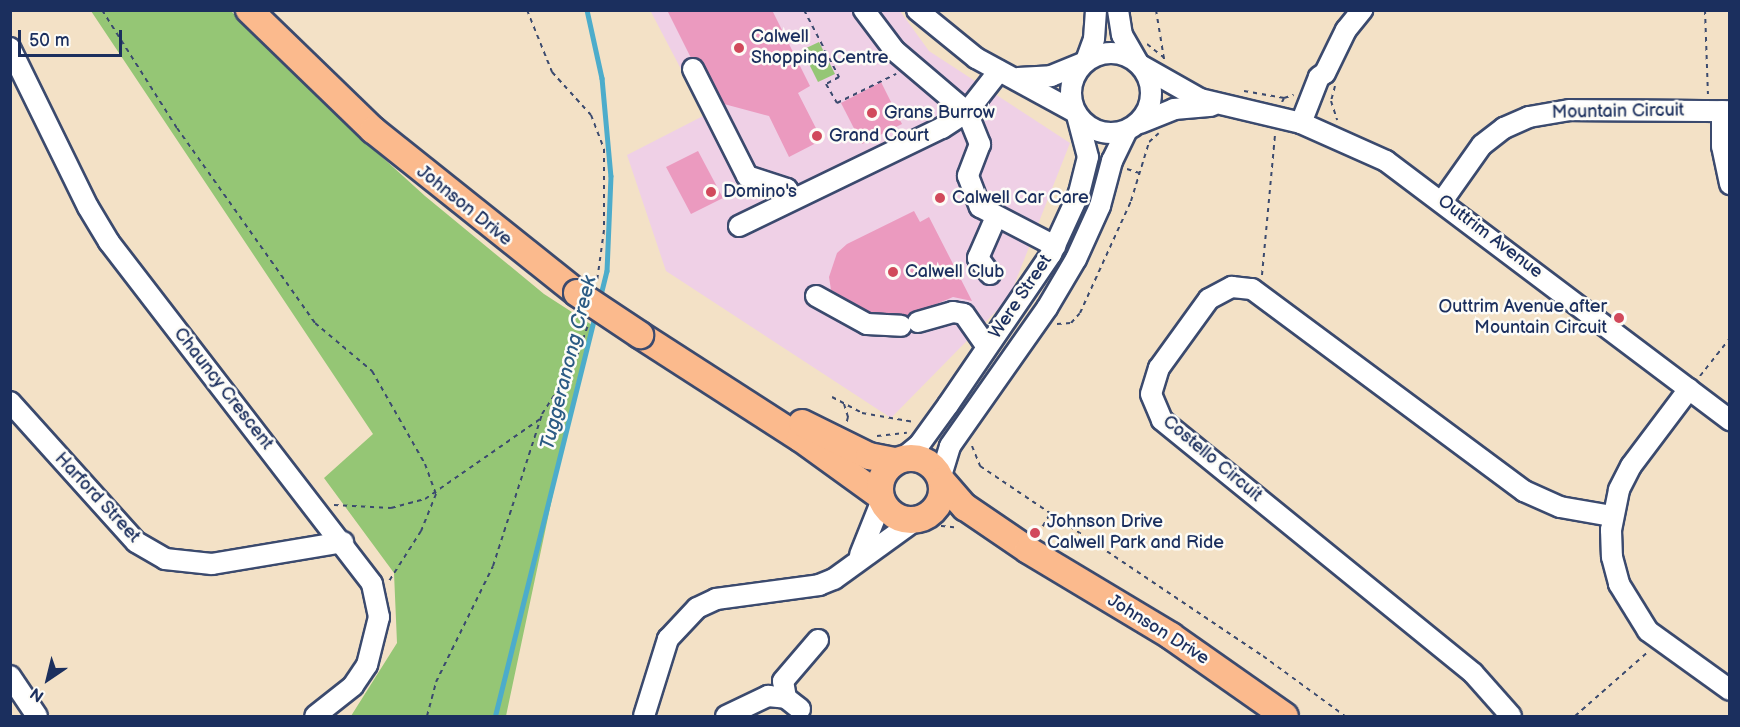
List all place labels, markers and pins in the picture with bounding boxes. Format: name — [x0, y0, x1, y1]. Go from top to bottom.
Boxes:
place label: Calwell Shopping Centre — [751, 27, 889, 70]
marker: Calwell Shopping Centre — [732, 41, 746, 55]
place label: Grans Burrow — [884, 102, 995, 124]
marker: Grans Burrow — [865, 106, 879, 120]
place label: Grand Court — [829, 125, 929, 147]
marker: Grand Court — [810, 129, 824, 143]
place label: Domino's — [723, 181, 797, 203]
marker: Domino's — [704, 185, 718, 199]
place label: Calwell Car Care — [952, 187, 1089, 209]
marker: Calwell Car Care — [933, 191, 947, 205]
place label: Calwell Club — [905, 261, 1004, 283]
marker: Calwell Club — [886, 265, 900, 279]
place label: Outtrim Avenue after Mountain Circuit — [1439, 297, 1607, 340]
marker: Outtrim Avenue after Mountain Circuit — [1612, 311, 1626, 325]
place label: Johnson Drive Calwell Park and Ride — [1047, 512, 1224, 554]
marker: Johnson Drive Calwell Park and Ride — [1028, 526, 1042, 540]

